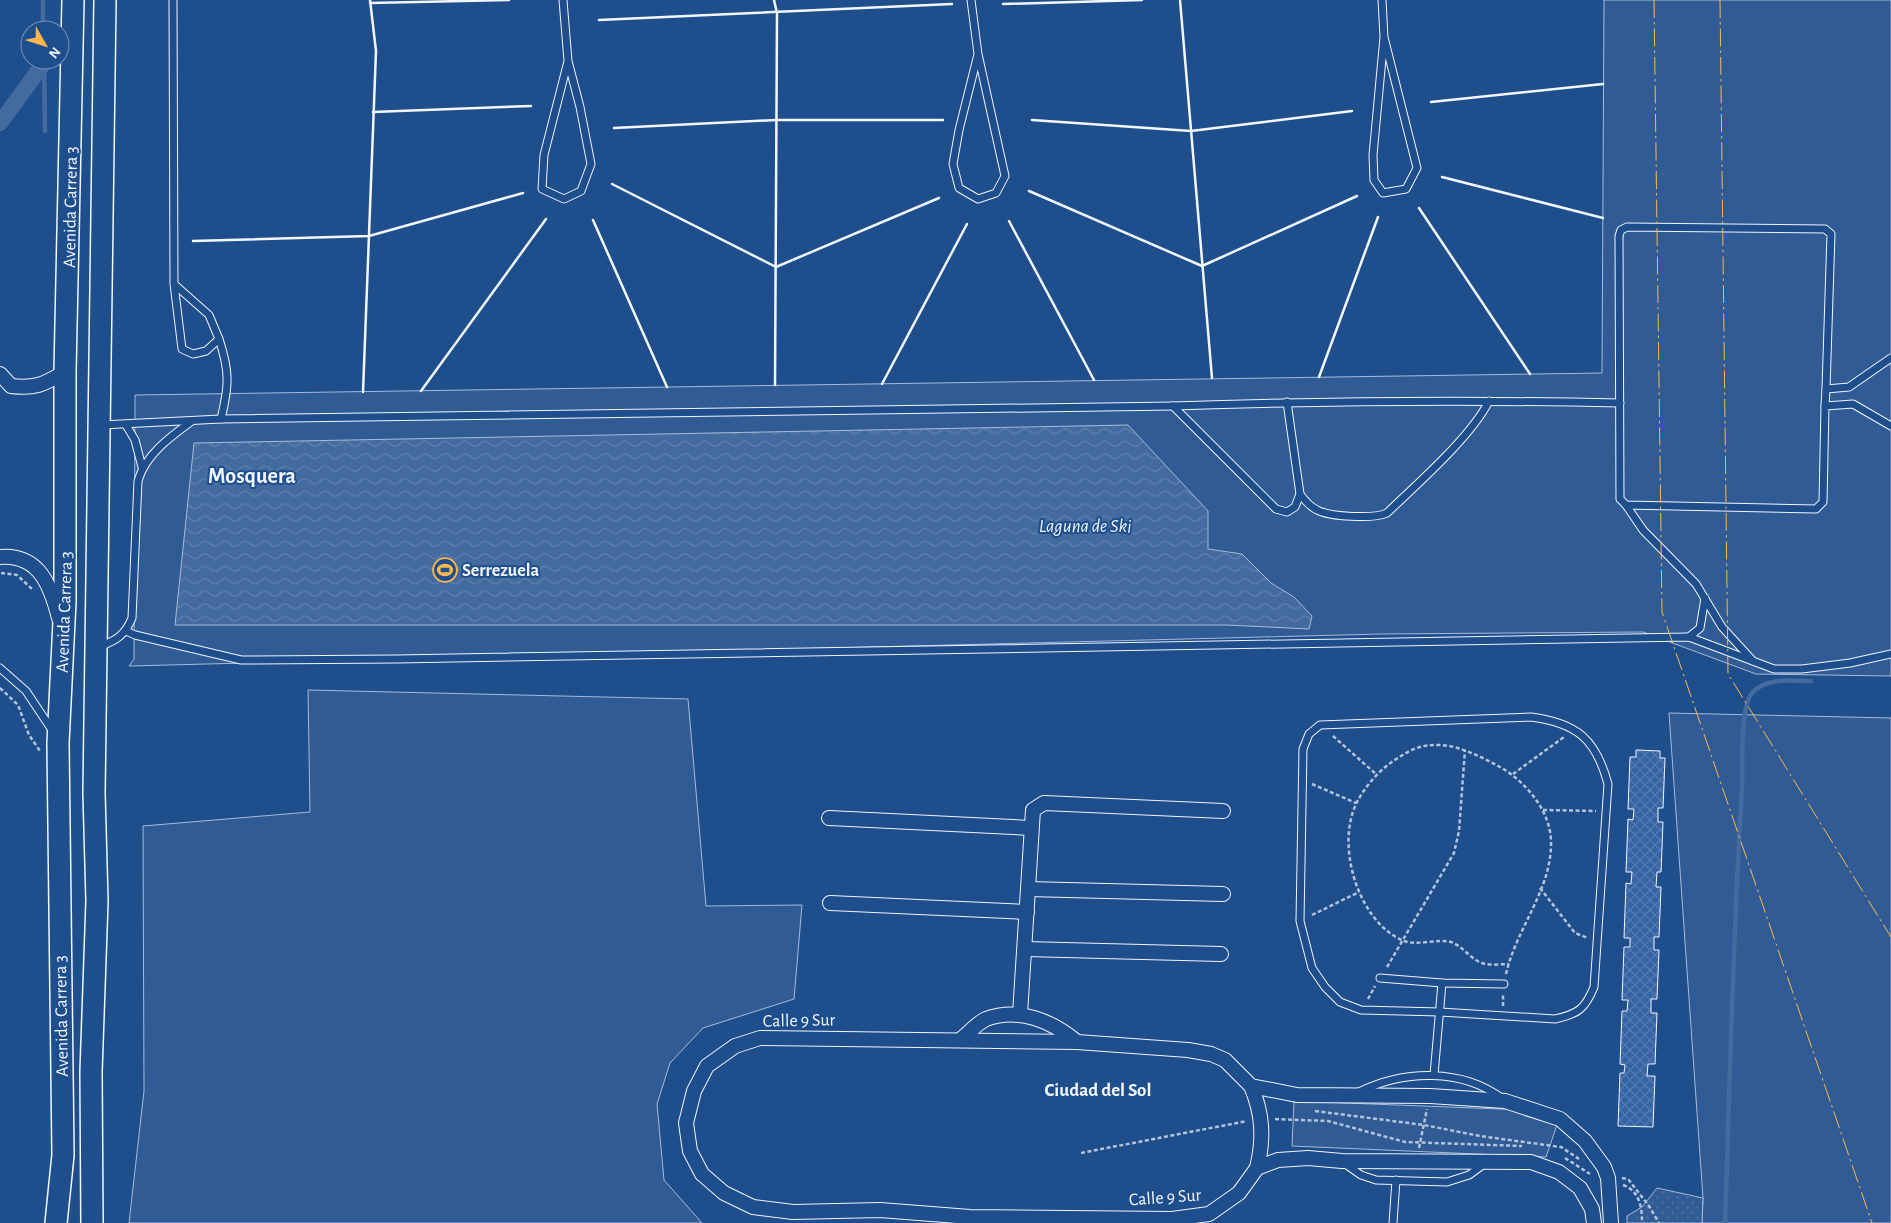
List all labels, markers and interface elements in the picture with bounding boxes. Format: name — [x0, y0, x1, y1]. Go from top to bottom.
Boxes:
north arrow — [20, 20, 70, 70]
text: N — [46, 44, 63, 61]
street label: Avenida Carrera 3 — [61, 146, 81, 268]
district label: Mosquera — [208, 465, 296, 487]
water label: Laguna de Ski — [1039, 517, 1131, 536]
street label: Avenida Carrera 3 — [54, 551, 76, 673]
sports icon: Serrezuela — [432, 557, 458, 583]
place label: Serrezuela — [462, 562, 539, 580]
street label: Avenida Carrera 3 — [52, 955, 72, 1077]
street label: Calle 9 Sur — [763, 1011, 836, 1031]
district label: Ciudad del Sol — [1045, 1081, 1152, 1100]
street label: Calle 9 Sur — [1128, 1186, 1202, 1210]

